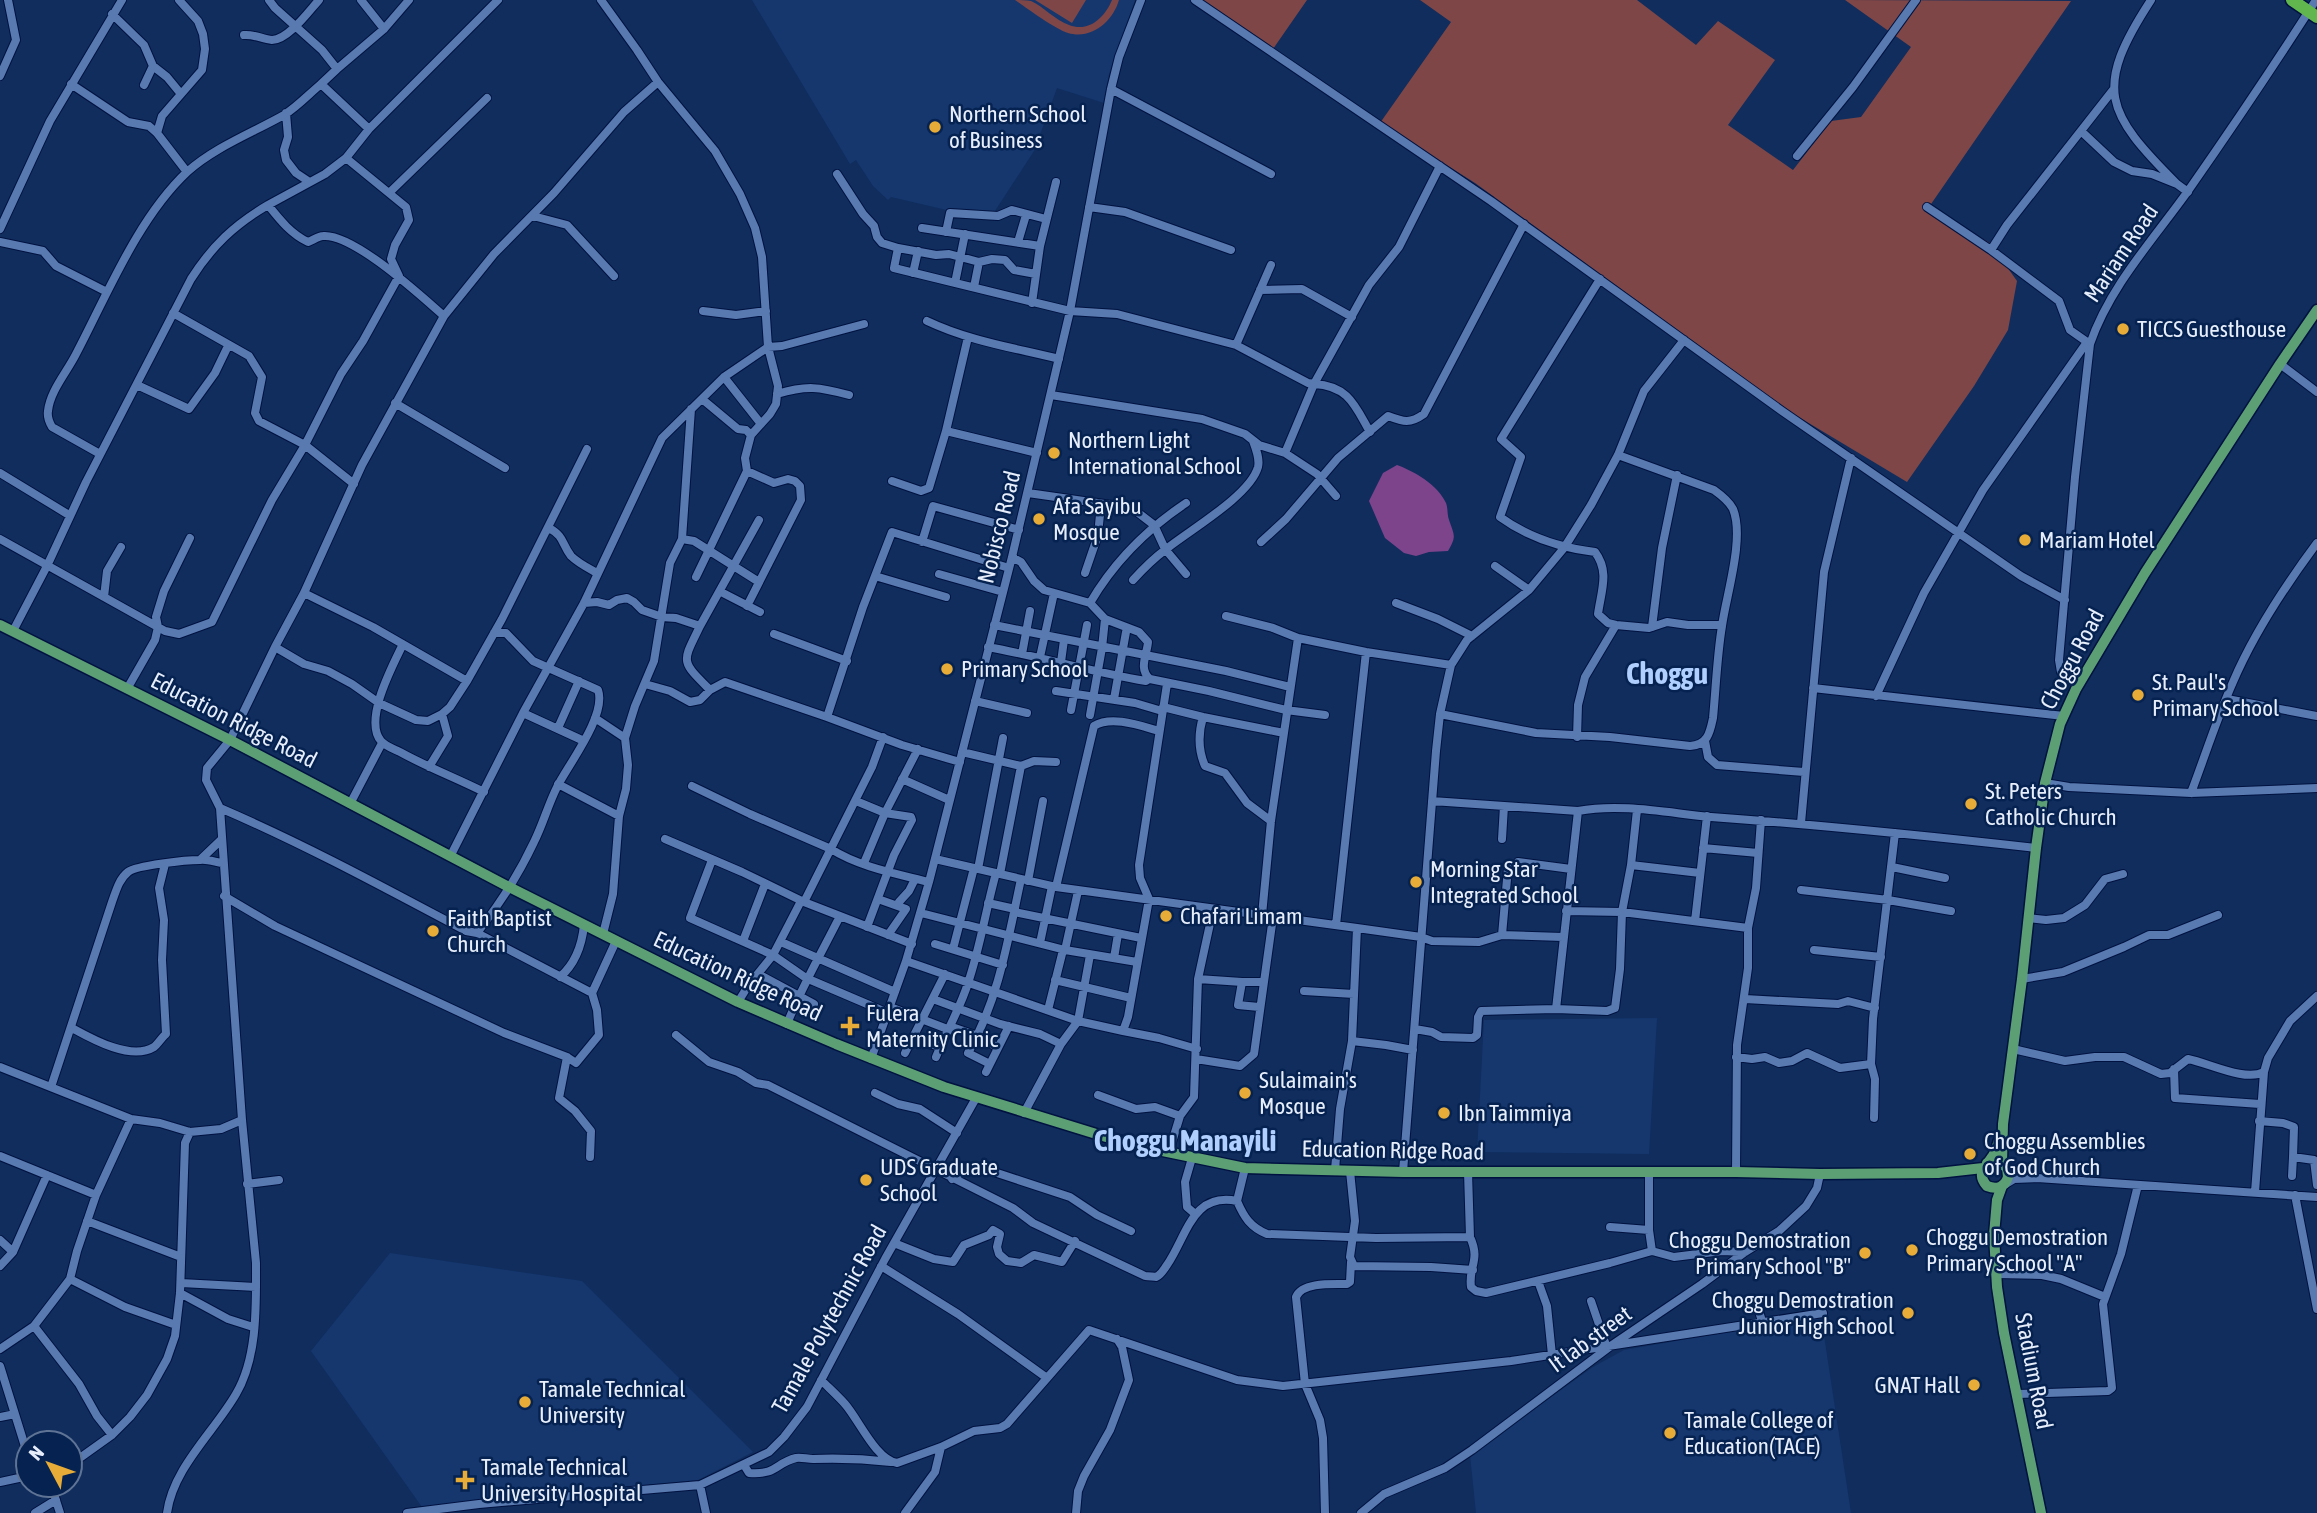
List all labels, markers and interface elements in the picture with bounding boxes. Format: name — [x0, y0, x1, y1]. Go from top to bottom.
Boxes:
place label: Northern School of Business — [949, 101, 1086, 153]
marker: Northern School of Business — [927, 119, 943, 135]
street label: Mariam Road — [2079, 199, 2163, 307]
place label: TICCS Guesthouse — [2137, 316, 2286, 342]
marker: TICCS Guesthouse — [2115, 321, 2131, 337]
place label: Northern Light International School — [1068, 427, 1241, 479]
marker: Northern Light International School — [1046, 445, 1062, 461]
street label: Nobisco Road — [972, 468, 1026, 586]
place label: Afa Sayibu Mosque — [1053, 493, 1142, 545]
marker: Afa Sayibu Mosque — [1031, 511, 1047, 527]
place label: Mariam Hotel — [2039, 527, 2155, 553]
marker: Mariam Hotel — [2017, 532, 2033, 548]
street label: Choggu Road — [2035, 604, 2109, 714]
place label: Primary School — [961, 656, 1088, 682]
district label: Choggu — [1626, 656, 1708, 690]
marker: Primary School — [939, 661, 955, 677]
street label: Education Ridge Road — [147, 667, 321, 773]
place label: St. Paul's Primary School — [2152, 669, 2279, 721]
marker: St. Paul's Primary School — [2130, 687, 2146, 703]
place label: St. Peters Catholic Church — [1985, 778, 2117, 830]
marker: St. Peters Catholic Church — [1963, 796, 1979, 812]
place label: Morning Star Integrated School — [1430, 856, 1579, 908]
marker: Morning Star Integrated School — [1408, 874, 1424, 890]
place label: Chafari Limam — [1180, 903, 1302, 929]
place label: Faith Baptist Church — [447, 905, 552, 957]
marker: Chafari Limam — [1158, 908, 1174, 924]
marker: Faith Baptist Church — [425, 923, 441, 939]
street label: Education Ridge Road — [650, 926, 826, 1026]
place label: Fulera Maternity Clinic — [866, 1000, 999, 1052]
marker: Fulera Maternity Clinic — [840, 1016, 860, 1036]
place label: Sulaimain's Mosque — [1259, 1067, 1357, 1119]
marker: Sulaimain's Mosque — [1237, 1085, 1253, 1101]
place label: Ibn Taimmiya — [1458, 1100, 1572, 1126]
marker: Ibn Taimmiya — [1436, 1105, 1452, 1121]
district label: Choggu Manayili — [1094, 1123, 1276, 1157]
place label: Choggu Assemblies of God Church — [1984, 1128, 2145, 1180]
street label: Education Ridge Road — [1301, 1135, 1485, 1165]
marker: Choggu Assemblies of God Church — [1962, 1146, 1978, 1162]
place label: UDS Graduate School — [880, 1154, 998, 1206]
marker: UDS Graduate School — [858, 1172, 874, 1188]
street label: Tamale Polytechnic Road — [766, 1220, 892, 1418]
place label: Choggu Demostration Primary School "A" — [1926, 1224, 2108, 1276]
place label: Choggu Demostration Primary School "B" — [1669, 1227, 1851, 1279]
marker: Choggu Demostration Primary School "A" — [1904, 1242, 1920, 1258]
marker: Choggu Demostration Primary School "B" — [1857, 1245, 1873, 1261]
place label: Choggu Demostration Junior High School — [1712, 1287, 1894, 1339]
street label: It lab street — [1544, 1300, 1636, 1378]
marker: Choggu Demostration Junior High School — [1900, 1305, 1916, 1321]
street label: Stadium Road — [2010, 1311, 2058, 1431]
place label: GNAT Hall — [1874, 1372, 1960, 1398]
place label: Tamale Technical University — [539, 1376, 685, 1428]
marker: GNAT Hall — [1966, 1377, 1982, 1393]
marker: Tamale Technical University — [517, 1394, 533, 1410]
place label: Tamale College of Education(TACE) — [1684, 1407, 1834, 1459]
marker: Tamale College of Education(TACE) — [1662, 1425, 1678, 1441]
north arrow — [14, 1429, 84, 1499]
text: N — [24, 1441, 48, 1464]
place label: Tamale Technical University Hospital — [481, 1454, 642, 1506]
marker: Tamale Technical University Hospital — [455, 1470, 475, 1490]

